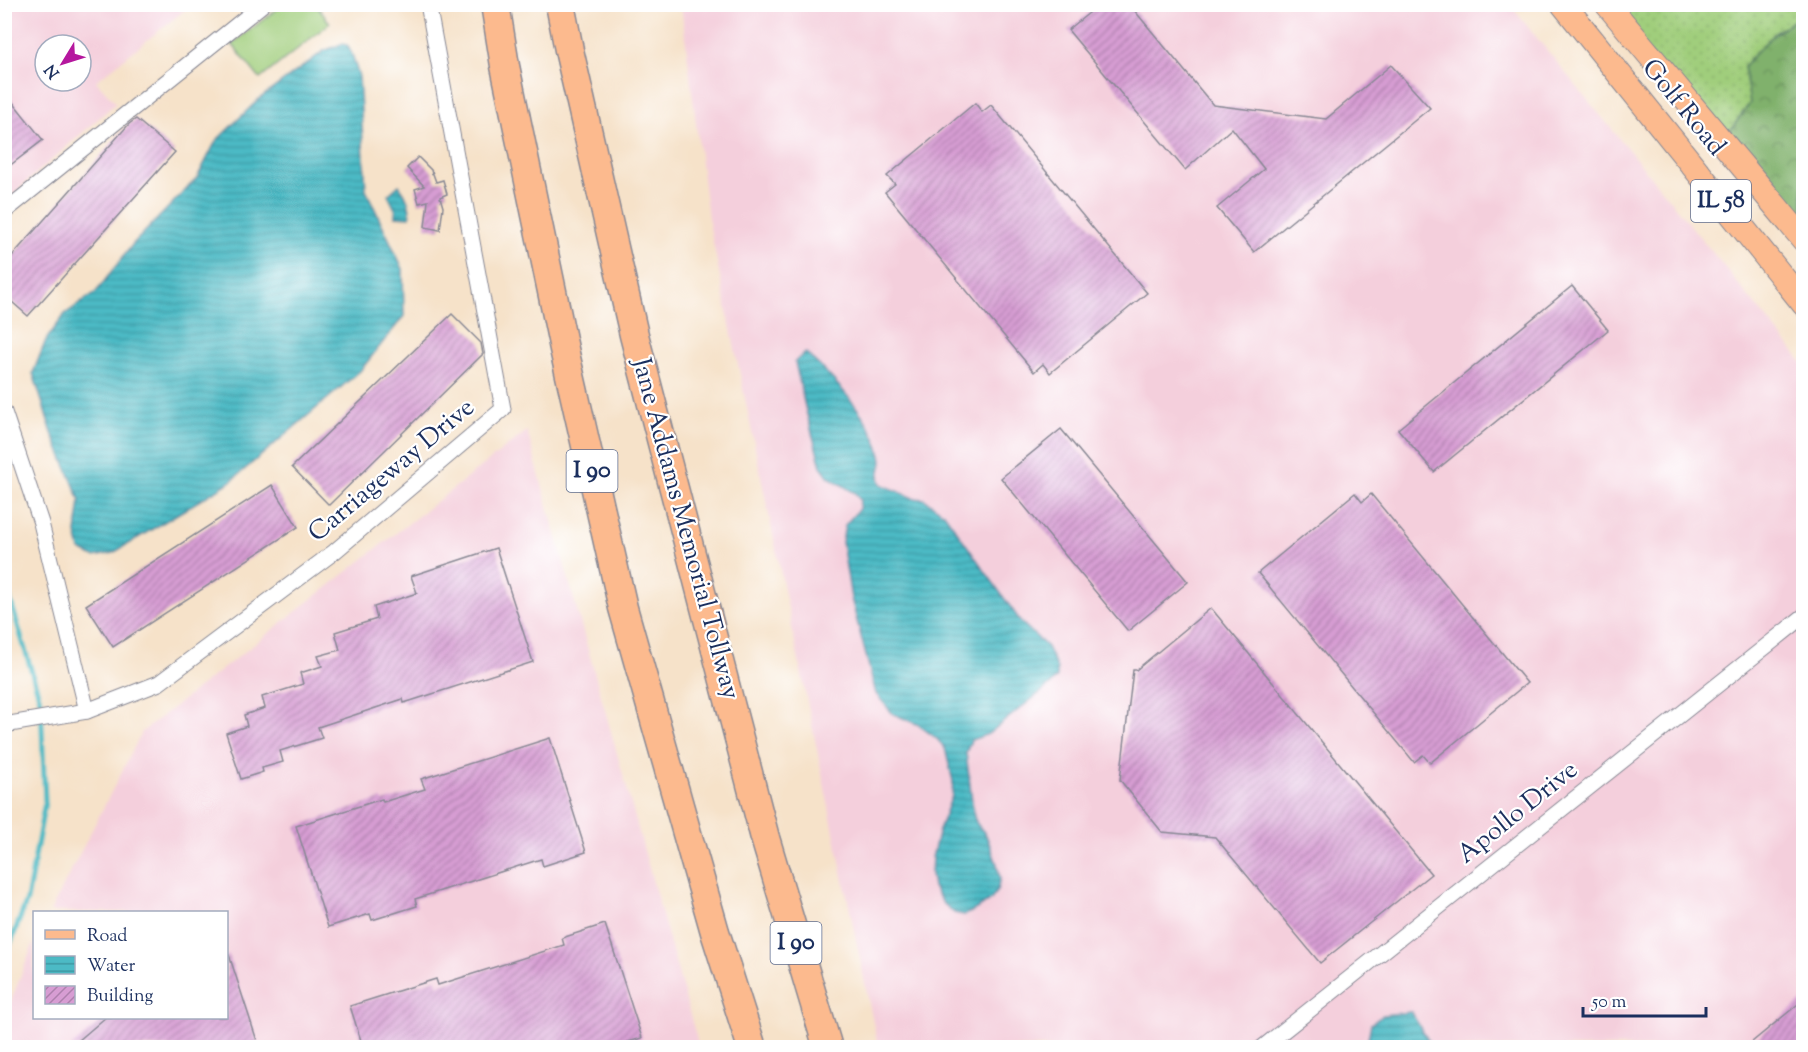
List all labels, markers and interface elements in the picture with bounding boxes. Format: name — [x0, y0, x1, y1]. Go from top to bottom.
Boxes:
north arrow — [33, 33, 93, 93]
street label: Golf Road — [1632, 51, 1734, 165]
text: N — [40, 58, 66, 83]
road number: IL 58 — [1691, 180, 1751, 222]
street label: Jane Addams Memorial Tollway — [621, 352, 748, 704]
street label: Carriageway Drive — [301, 390, 483, 552]
road number: I 90 — [566, 450, 618, 492]
street label: Apollo Drive — [1450, 753, 1586, 873]
legend — [33, 911, 228, 1019]
road number: I 90 — [770, 922, 822, 964]
text: Road — [87, 924, 127, 950]
text: Water — [87, 954, 136, 980]
scale bar — [1583, 980, 1706, 1018]
text: Building — [87, 984, 153, 1010]
text: 50 m — [1591, 990, 1627, 1016]

